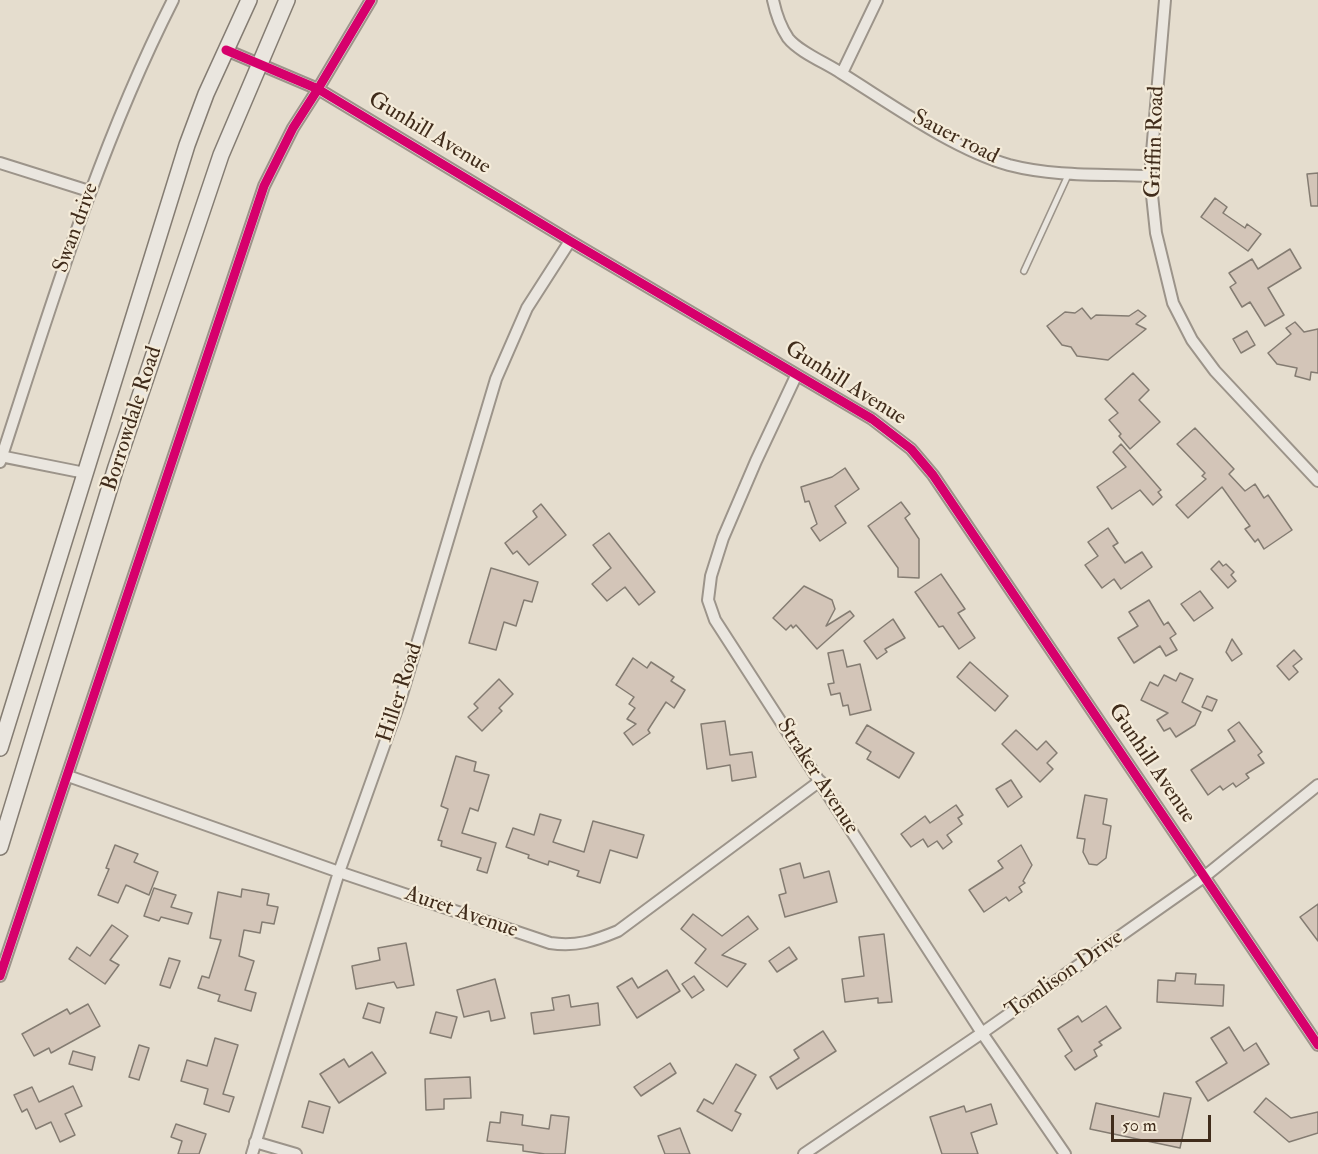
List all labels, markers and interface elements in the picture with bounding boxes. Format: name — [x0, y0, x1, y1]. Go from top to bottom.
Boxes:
street label: Griffin Road — [1141, 85, 1171, 199]
street label: Gunhill Avenue — [363, 87, 495, 181]
street label: Sauer road — [907, 105, 1003, 171]
street label: Swan drive — [49, 179, 105, 277]
street label: Gunhill Avenue — [779, 336, 911, 432]
street label: Borrowdale Road — [97, 343, 169, 495]
street label: Hiller Road — [373, 640, 429, 746]
street label: Gunhill Avenue — [1101, 699, 1201, 829]
street label: Straker Avenue — [770, 714, 864, 840]
street label: Auret Avenue — [401, 881, 521, 945]
street label: Tomlison Drive — [1001, 925, 1129, 1025]
scale bar — [1114, 1103, 1214, 1141]
text: 50 m — [1122, 1114, 1157, 1137]

